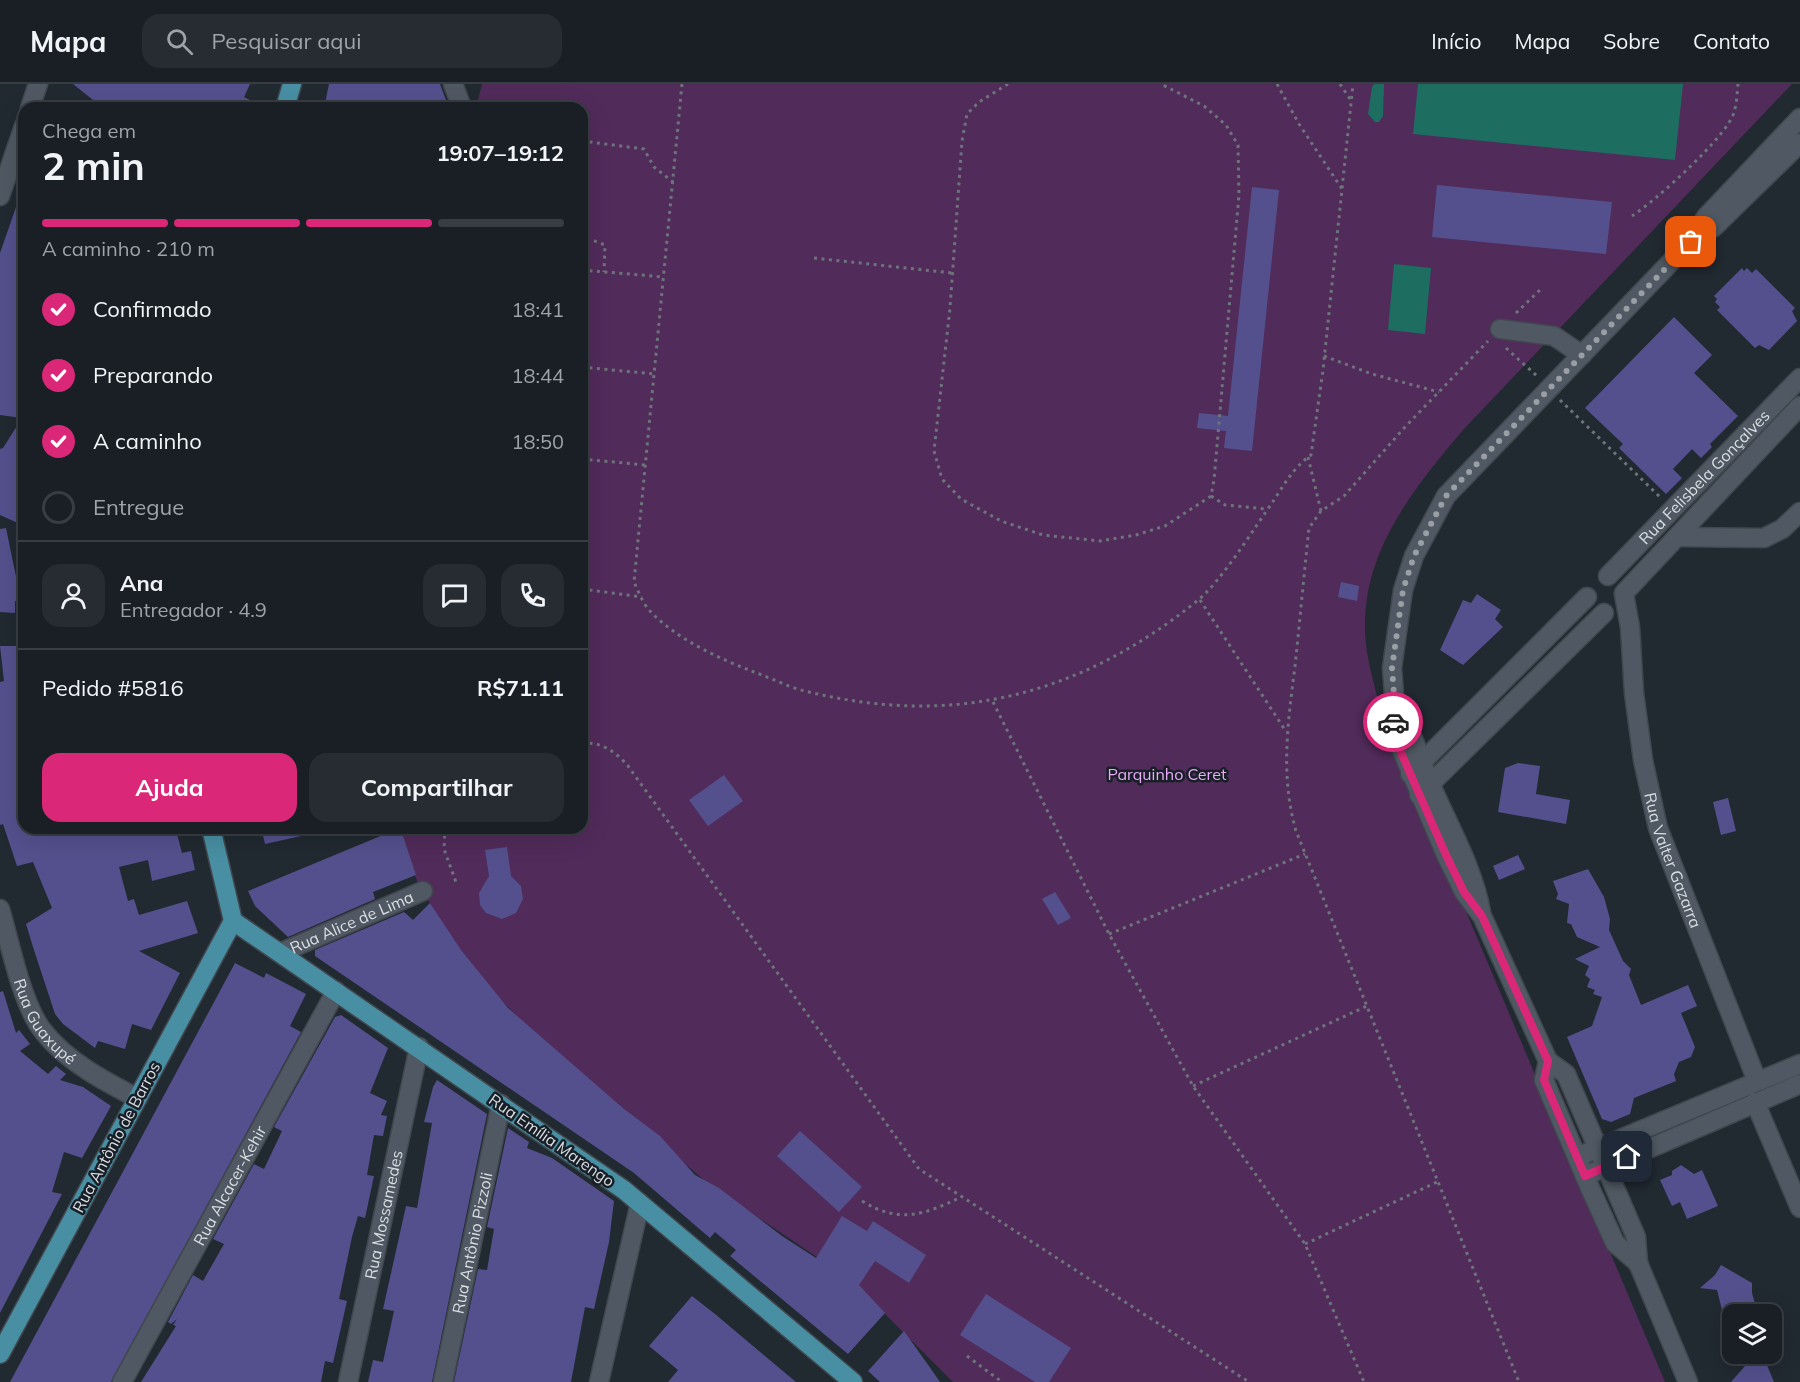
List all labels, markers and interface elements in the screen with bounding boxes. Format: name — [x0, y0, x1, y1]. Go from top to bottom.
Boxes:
search box — [142, 14, 562, 68]
text: Mapa — [30, 24, 106, 59]
icon: search — [163, 25, 196, 58]
text: Pesquisar aqui — [211, 27, 361, 55]
text: Início — [1431, 28, 1481, 54]
text: Mapa — [1514, 28, 1570, 54]
text: Sobre — [1603, 28, 1660, 54]
text: Contato — [1693, 28, 1770, 54]
text: Chega em — [42, 118, 136, 143]
text: 19:07–19:12 — [436, 139, 564, 167]
text: 2 min — [42, 141, 145, 190]
pin — [1665, 216, 1716, 267]
icon: bag — [1674, 225, 1707, 258]
text: A caminho · 210 m — [42, 236, 215, 261]
icon: check — [42, 293, 75, 326]
text: Confirmado — [93, 295, 212, 323]
text: 18:41 — [511, 297, 564, 322]
icon: check — [42, 359, 75, 392]
text: Preparando — [93, 361, 213, 389]
text: 18:44 — [511, 363, 564, 388]
street label: Rua Felisbela Gonçalves — [1634, 405, 1774, 548]
icon: check — [42, 425, 75, 458]
text: A caminho — [93, 427, 202, 455]
text: 18:50 — [511, 429, 564, 454]
text: Entregue — [93, 493, 184, 521]
button: person — [42, 564, 105, 627]
button: chat — [423, 564, 486, 627]
button: phone — [501, 564, 564, 627]
text: Ana — [120, 569, 163, 597]
text: Entregador · 4.9 — [120, 597, 267, 622]
text: Pedido #5816 — [42, 674, 184, 702]
text: R$71.11 — [477, 674, 564, 702]
courier — [1363, 692, 1423, 752]
icon: car — [1377, 706, 1410, 739]
button: Ajuda — [42, 753, 297, 822]
button: Compartilhar — [309, 753, 564, 822]
park label: Parquinho Ceret — [1107, 764, 1227, 784]
street label: Rua Valter Gazarra — [1640, 791, 1706, 931]
street label: Rua Alice de Lima — [287, 886, 417, 958]
street label: Rua Guaxupé — [10, 976, 80, 1069]
street label: Rua Antônio de Barros — [68, 1058, 164, 1216]
street label: Rua Emília Marengo — [485, 1089, 619, 1191]
street label: Rua Alcacer-Kehir — [189, 1122, 270, 1249]
pin — [1601, 1131, 1652, 1182]
icon: home — [1610, 1140, 1643, 1173]
street label: Rua Mossamedes — [360, 1148, 407, 1281]
street label: Rua Antônio Pizzoli — [448, 1170, 496, 1315]
map controls — [1722, 1304, 1782, 1364]
button: layers — [1722, 1304, 1782, 1364]

